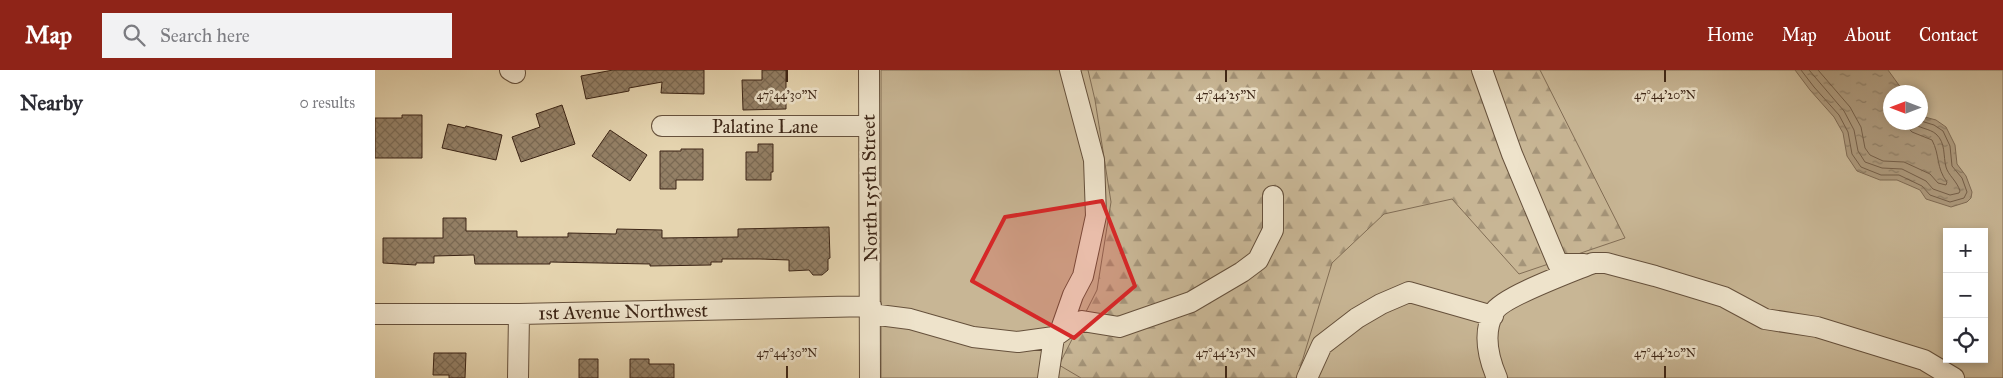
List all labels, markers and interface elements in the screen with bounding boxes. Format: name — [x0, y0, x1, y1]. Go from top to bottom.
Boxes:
search box — [102, 13, 452, 58]
text: Map — [25, 20, 72, 50]
icon: search — [120, 21, 148, 49]
text: Search here — [160, 24, 250, 47]
text: Home — [1707, 24, 1754, 46]
text: Map — [1782, 24, 1817, 46]
text: About — [1845, 24, 1891, 46]
text: Contact — [1919, 24, 1978, 46]
north arrow — [1883, 85, 1928, 130]
text: 47°44'30"N — [757, 88, 817, 102]
text: 47°44'25"N — [1196, 88, 1256, 102]
text: 47°44'20"N — [1634, 88, 1696, 102]
text: Nearby — [20, 90, 83, 116]
text: 0 results — [300, 93, 355, 112]
street label: North 155th Street — [857, 114, 882, 262]
street label: Palatine Lane — [712, 115, 818, 138]
map controls — [1943, 228, 1988, 363]
button: + — [1943, 228, 1988, 273]
button: − — [1943, 273, 1988, 318]
street label: 1st Avenue Northwest — [538, 299, 708, 324]
button: locate — [1943, 318, 1988, 363]
text: 47°44'30"N — [757, 346, 817, 360]
text: 47°44'25"N — [1196, 346, 1256, 360]
text: 47°44'20"N — [1634, 346, 1696, 360]

